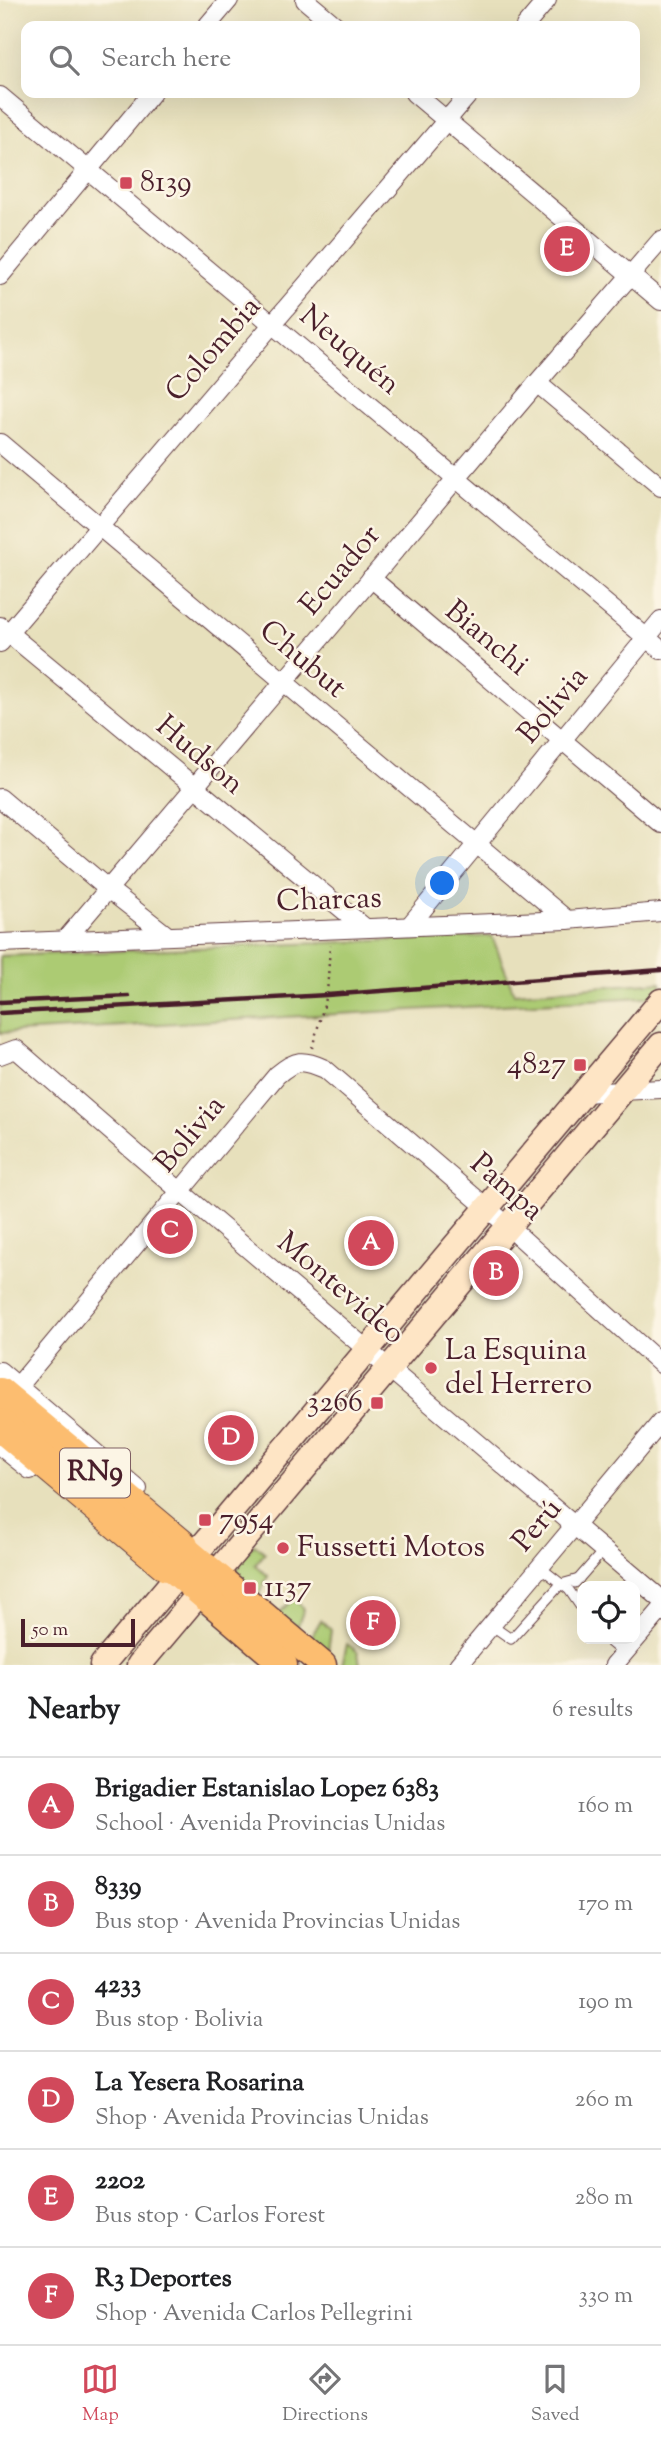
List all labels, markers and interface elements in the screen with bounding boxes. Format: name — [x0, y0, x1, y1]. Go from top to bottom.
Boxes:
search box — [21, 21, 640, 98]
icon: search — [45, 41, 83, 79]
text: Search here — [101, 41, 231, 78]
place label: 8139 — [140, 162, 192, 205]
marker: 8139 — [118, 175, 134, 191]
pin: E — [544, 223, 590, 275]
street label: Colombia — [156, 288, 272, 412]
street label: Neuquén — [289, 296, 409, 406]
street label: Ecuador — [290, 516, 392, 626]
street label: Bianchi — [435, 591, 537, 687]
street label: Chubut — [249, 611, 355, 709]
street label: Bolivia — [509, 658, 599, 754]
street label: Hudson — [145, 706, 253, 806]
your location — [425, 866, 459, 900]
street label: Charcas — [275, 878, 383, 924]
place label: 4827 — [507, 1044, 566, 1087]
marker: 4827 — [572, 1057, 588, 1073]
street label: Bolivia — [146, 1087, 236, 1183]
street label: Pampa — [460, 1144, 552, 1232]
pin: C — [147, 1205, 193, 1257]
pin: A — [348, 1217, 394, 1269]
street label: Montevideo — [266, 1222, 414, 1356]
pin: B — [473, 1247, 519, 1299]
place label: La Esquina del Herrero — [445, 1330, 592, 1407]
marker: La Esquina del Herrero — [423, 1360, 439, 1376]
place label: 3266 — [307, 1382, 363, 1425]
marker: 3266 — [369, 1395, 385, 1411]
pin: D — [208, 1412, 254, 1464]
road number: RN9 — [60, 1448, 130, 1498]
street label: Perú — [503, 1490, 573, 1562]
place label: 7954 — [219, 1499, 274, 1542]
marker: 7954 — [197, 1512, 213, 1528]
place label: Fussetti Motos — [297, 1527, 485, 1570]
marker: Fussetti Motos — [275, 1540, 291, 1556]
place label: 1137 — [264, 1567, 312, 1610]
marker: 1137 — [242, 1580, 258, 1596]
map controls — [577, 1581, 640, 1644]
button: locate — [577, 1581, 640, 1644]
pin: F — [350, 1597, 396, 1649]
scale bar — [21, 1616, 135, 1648]
text: 50 m — [32, 1617, 68, 1644]
text: Nearby — [28, 1689, 120, 1732]
text: 6 results — [552, 1694, 633, 1727]
text: Brigadier Estanislao Lopez 6383 — [95, 1771, 439, 1808]
text: A — [42, 1790, 60, 1823]
text: 160 m — [578, 1790, 633, 1823]
text: School · Avenida Provincias Unidas — [95, 1808, 445, 1841]
text: 8339 — [95, 1869, 141, 1906]
text: B — [44, 1888, 58, 1921]
text: 170 m — [578, 1888, 633, 1921]
text: Bus stop · Avenida Provincias Unidas — [95, 1906, 460, 1939]
text: 4233 — [95, 1967, 141, 2004]
text: C — [42, 1986, 60, 2019]
text: 190 m — [578, 1986, 633, 2019]
text: Bus stop · Bolivia — [95, 2004, 263, 2037]
text: La Yesera Rosarina — [95, 2065, 304, 2102]
text: D — [42, 2084, 60, 2117]
text: 260 m — [575, 2084, 633, 2117]
text: Shop · Avenida Provincias Unidas — [95, 2102, 429, 2135]
text: 2202 — [95, 2163, 145, 2200]
text: E — [44, 2182, 58, 2215]
text: 280 m — [575, 2182, 633, 2215]
text: Bus stop · Carlos Forest — [95, 2200, 325, 2233]
text: R3 Deportes — [95, 2261, 232, 2298]
text: F — [45, 2280, 57, 2313]
text: 330 m — [579, 2280, 633, 2313]
text: Shop · Avenida Carlos Pellegrini — [95, 2298, 413, 2331]
tab: Map — [81, 2360, 119, 2429]
tab: Directions — [282, 2360, 368, 2429]
tab: Saved — [531, 2360, 580, 2429]

